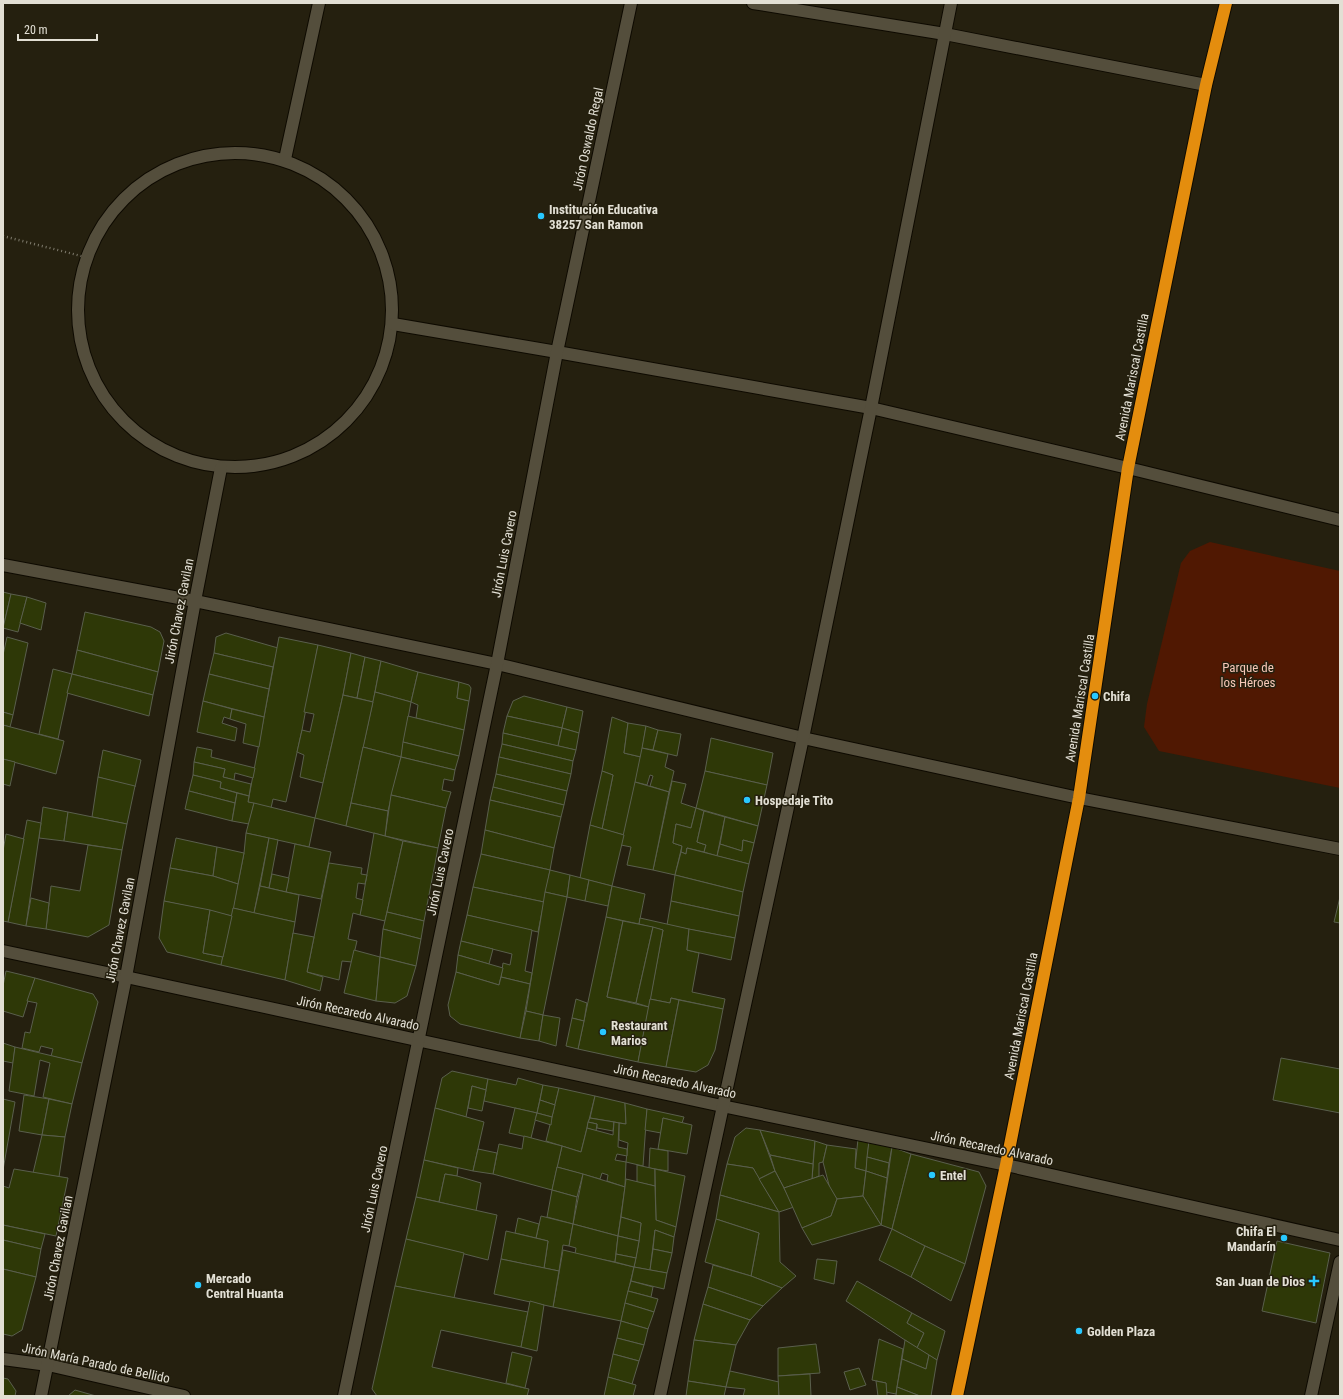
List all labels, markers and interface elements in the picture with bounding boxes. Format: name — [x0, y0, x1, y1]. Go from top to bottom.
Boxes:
scale bar — [18, 16, 97, 42]
text: 20 m — [24, 23, 48, 37]
street label: Jirón Oswaldo Regal — [570, 86, 606, 192]
place label: Institución Educativa 38257 San Ramon — [549, 202, 658, 232]
marker: Institución Educativa 38257 San Ramon — [536, 211, 546, 221]
street label: Avenida Mariscal Castilla — [1112, 312, 1152, 442]
street label: Jirón Luis Cavero — [488, 509, 520, 599]
street label: Jirón Chavez Gavilan — [161, 557, 197, 665]
street label: Avenida Mariscal Castilla — [1062, 633, 1098, 763]
park label: Parque de los Héroes — [1221, 660, 1276, 690]
place label: Chifa — [1103, 689, 1130, 704]
marker: Chifa — [1090, 691, 1100, 701]
place label: Hospedaje Tito — [755, 793, 834, 808]
marker: Hospedaje Tito — [742, 795, 752, 805]
street label: Jirón Luis Cavero — [423, 827, 457, 917]
street label: Jirón Chavez Gavilan — [102, 876, 138, 984]
street label: Avenida Mariscal Castilla — [1001, 951, 1041, 1081]
street label: Jirón Recaredo Alvarado — [295, 993, 421, 1033]
place label: Restaurant Marios — [611, 1018, 667, 1048]
marker: Restaurant Marios — [598, 1027, 608, 1037]
street label: Jirón Recaredo Alvarado — [612, 1061, 738, 1101]
street label: Jirón Recaredo Alvarado — [929, 1128, 1055, 1168]
street label: Jirón Luis Cavero — [357, 1144, 391, 1234]
place label: Entel — [940, 1168, 966, 1183]
marker: Entel — [927, 1170, 937, 1180]
street label: Jirón Chavez Gavilan — [40, 1194, 76, 1302]
place label: Chifa El Mandarín — [1227, 1224, 1276, 1254]
marker: Chifa El Mandarín — [1279, 1233, 1289, 1243]
place label: Mercado Central Huanta — [206, 1271, 284, 1301]
place label: San Juan de Dios — [1216, 1274, 1305, 1289]
marker: San Juan de Dios — [1308, 1275, 1320, 1287]
marker: Mercado Central Huanta — [193, 1280, 203, 1290]
place label: Golden Plaza — [1087, 1324, 1155, 1339]
marker: Golden Plaza — [1074, 1326, 1084, 1336]
street label: Jirón María Parado de Bellido — [21, 1340, 171, 1386]

